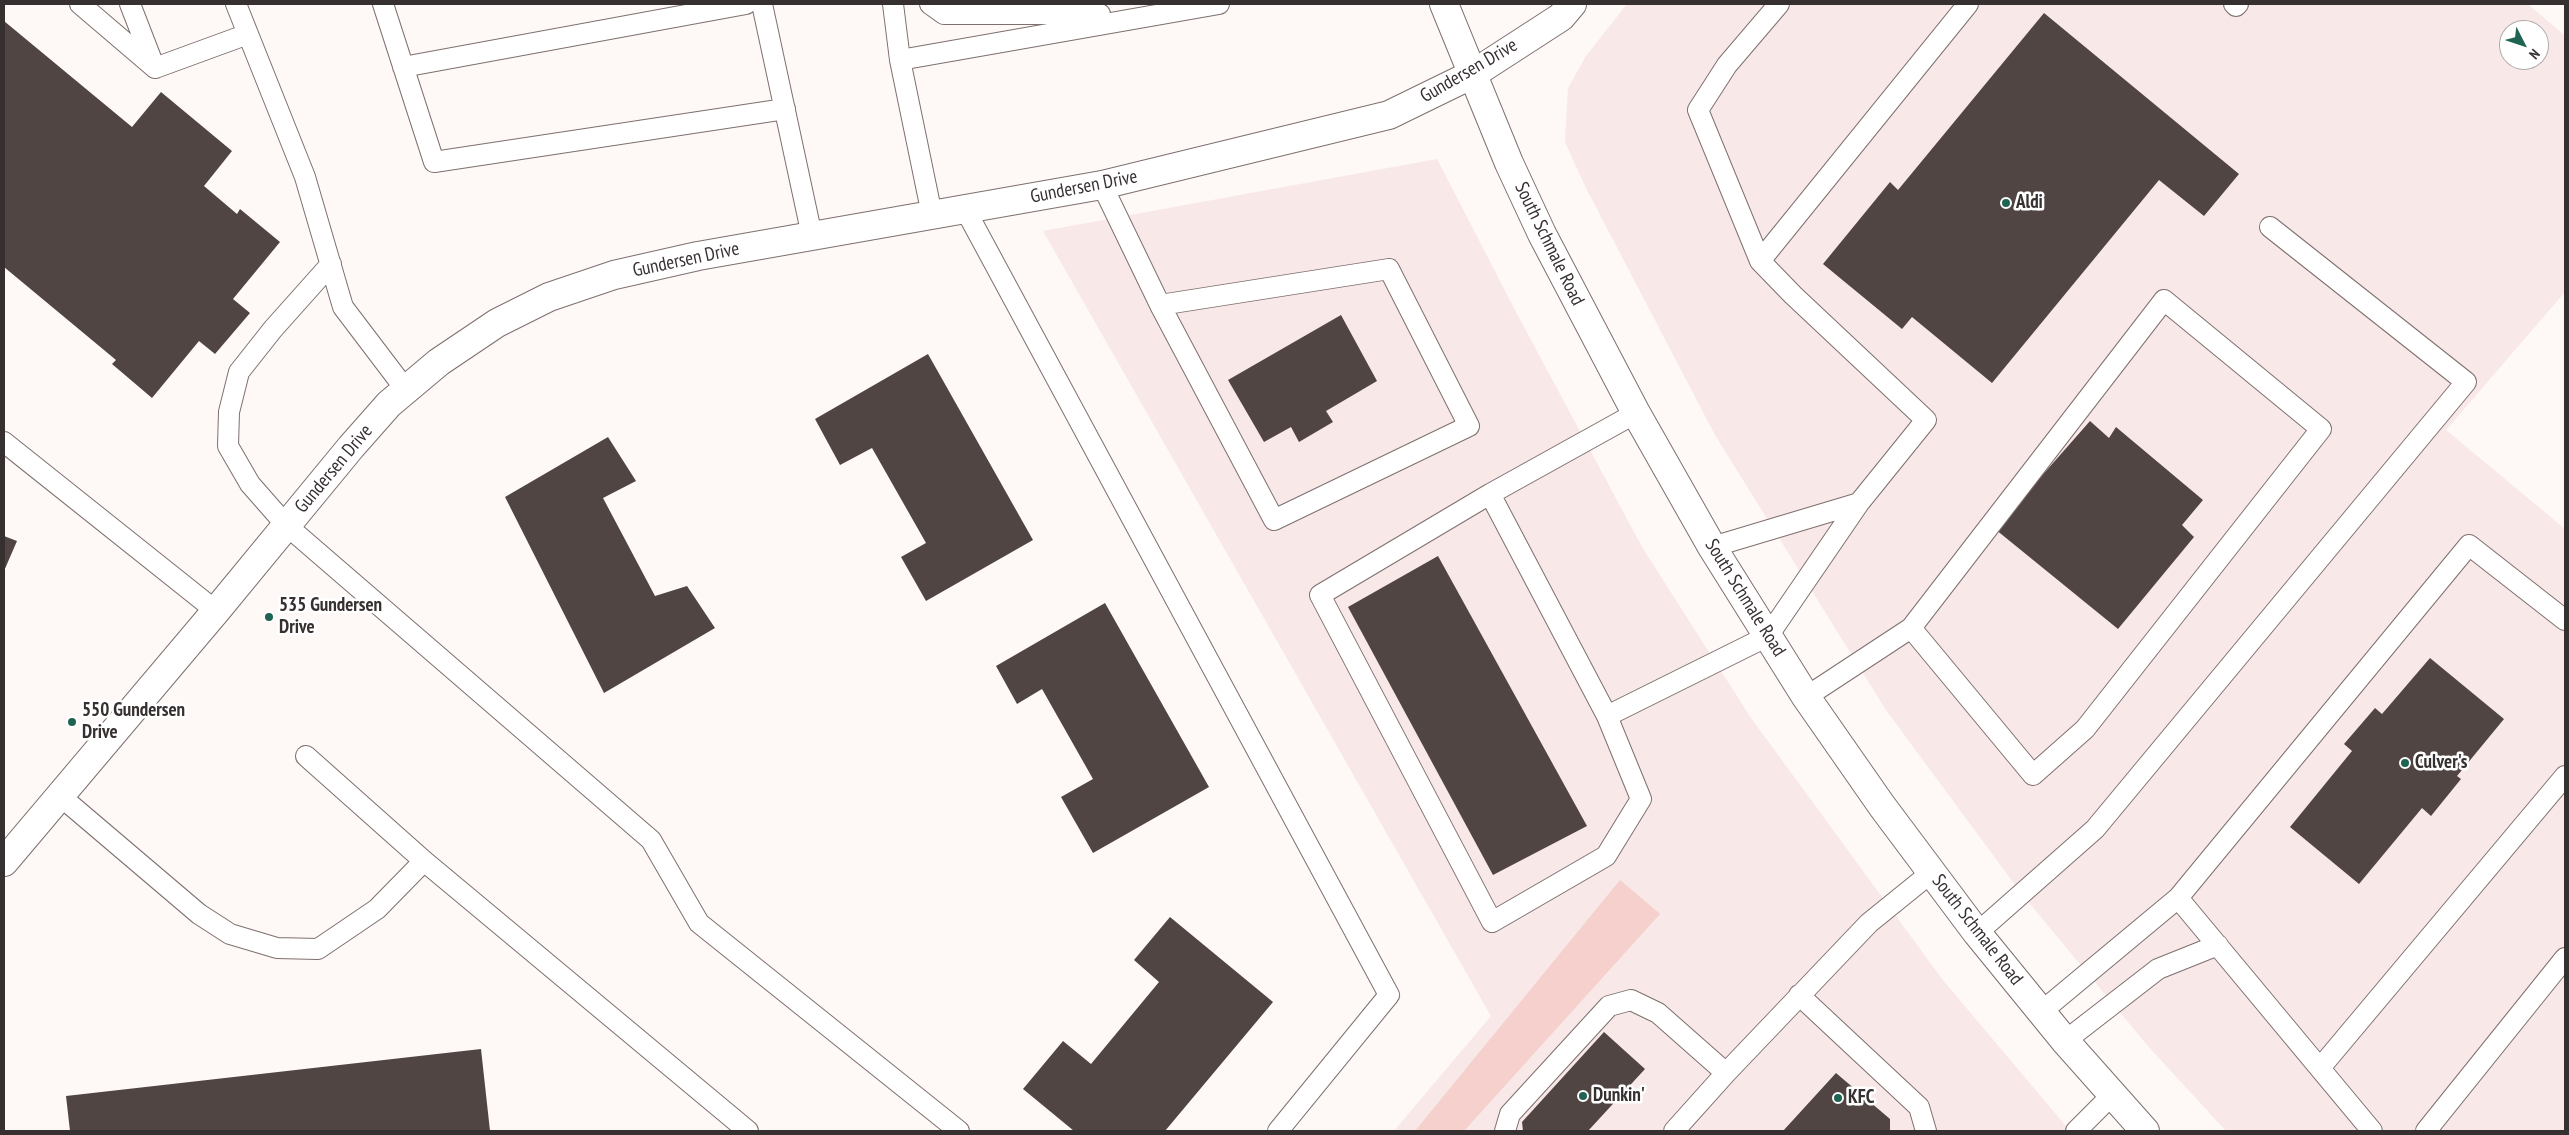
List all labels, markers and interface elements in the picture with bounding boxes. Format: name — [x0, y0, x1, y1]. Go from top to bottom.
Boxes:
north arrow — [2499, 20, 2549, 70]
street label: Gundersen Drive — [1416, 34, 1522, 108]
text: N — [2525, 45, 2544, 63]
street label: Gundersen Drive — [1029, 165, 1139, 209]
street label: South Schmale Road — [1509, 179, 1589, 309]
place label: Aldi — [2016, 192, 2043, 214]
marker: Aldi — [2000, 197, 2012, 209]
street label: Gundersen Drive — [631, 238, 741, 282]
street label: Gundersen Drive — [290, 420, 378, 518]
street label: South Schmale Road — [1700, 535, 1790, 661]
place label: 535 Gundersen Drive — [279, 595, 382, 639]
marker: 535 Gundersen Drive — [263, 611, 275, 623]
place label: 550 Gundersen Drive — [82, 700, 185, 744]
marker: 550 Gundersen Drive — [66, 716, 78, 728]
place label: Culver's — [2415, 752, 2467, 774]
marker: Culver's — [2399, 757, 2411, 769]
street label: South Schmale Road — [1927, 870, 2027, 990]
place label: Dunkin' — [1593, 1085, 1645, 1107]
place label: KFC — [1848, 1087, 1875, 1109]
marker: Dunkin' — [1577, 1090, 1589, 1102]
marker: KFC — [1832, 1092, 1844, 1104]

